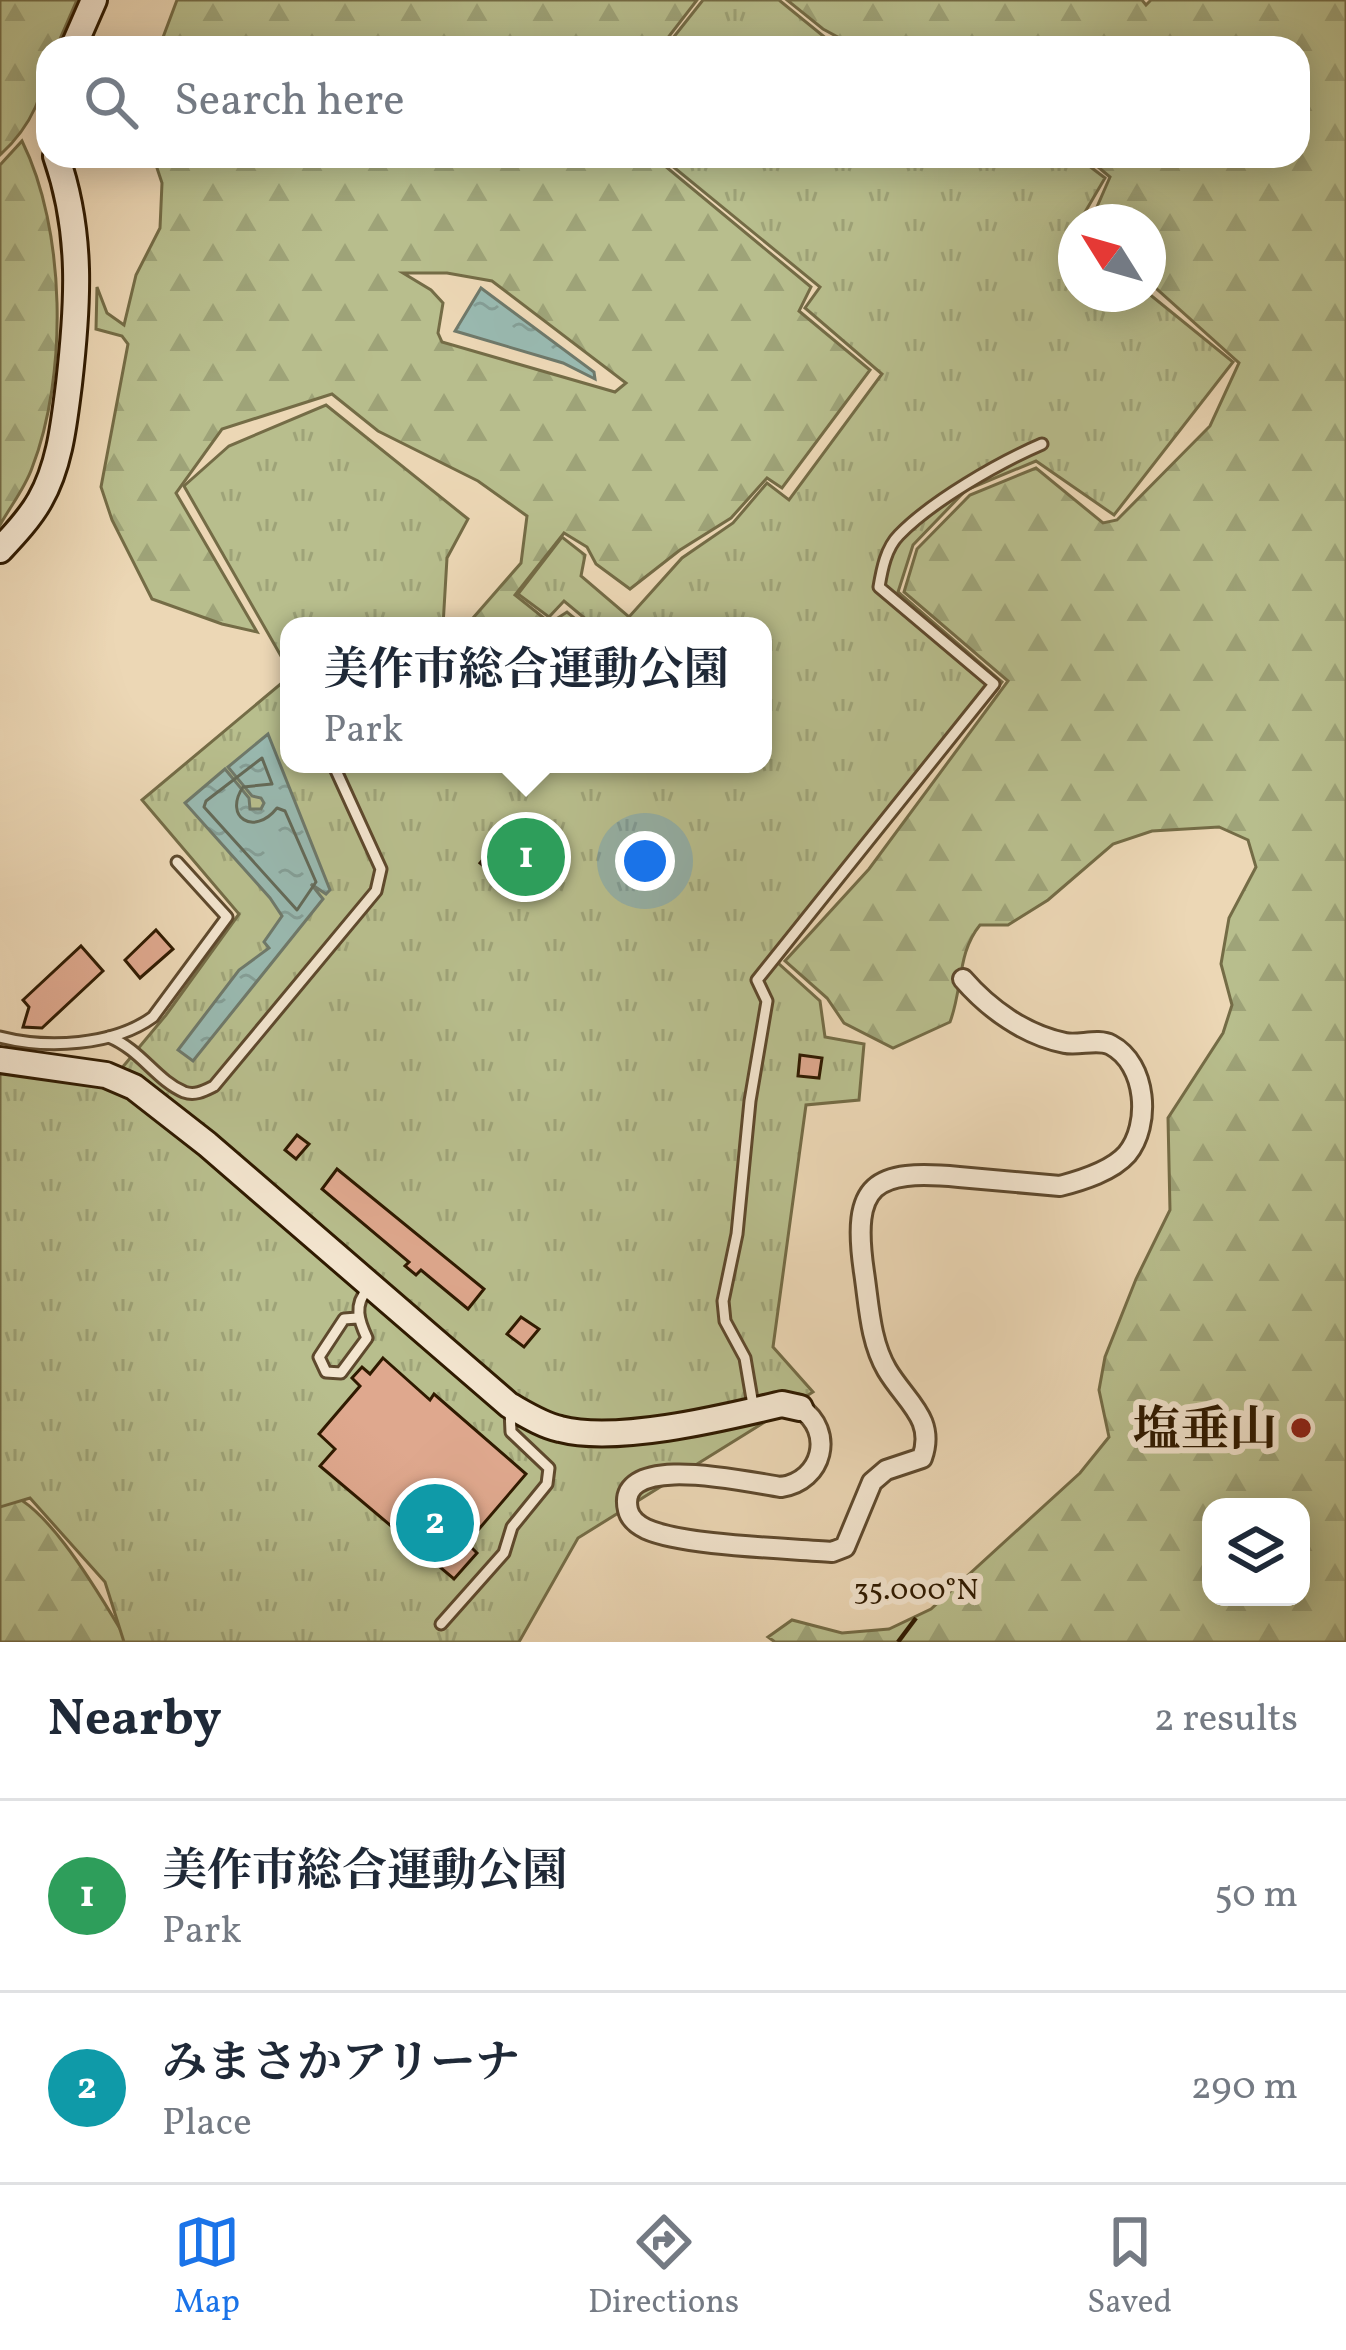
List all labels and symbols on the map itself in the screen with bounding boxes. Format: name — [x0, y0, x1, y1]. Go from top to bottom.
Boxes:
north arrow — [1058, 204, 1166, 312]
pin: 1 — [487, 812, 565, 902]
your location — [615, 831, 675, 891]
place label: 塩垂山 — [1133, 1399, 1277, 1466]
marker: 塩垂山 — [1288, 1415, 1314, 1441]
pin: 2 — [396, 1478, 474, 1568]
text: 35.000°N — [853, 1570, 979, 1612]

